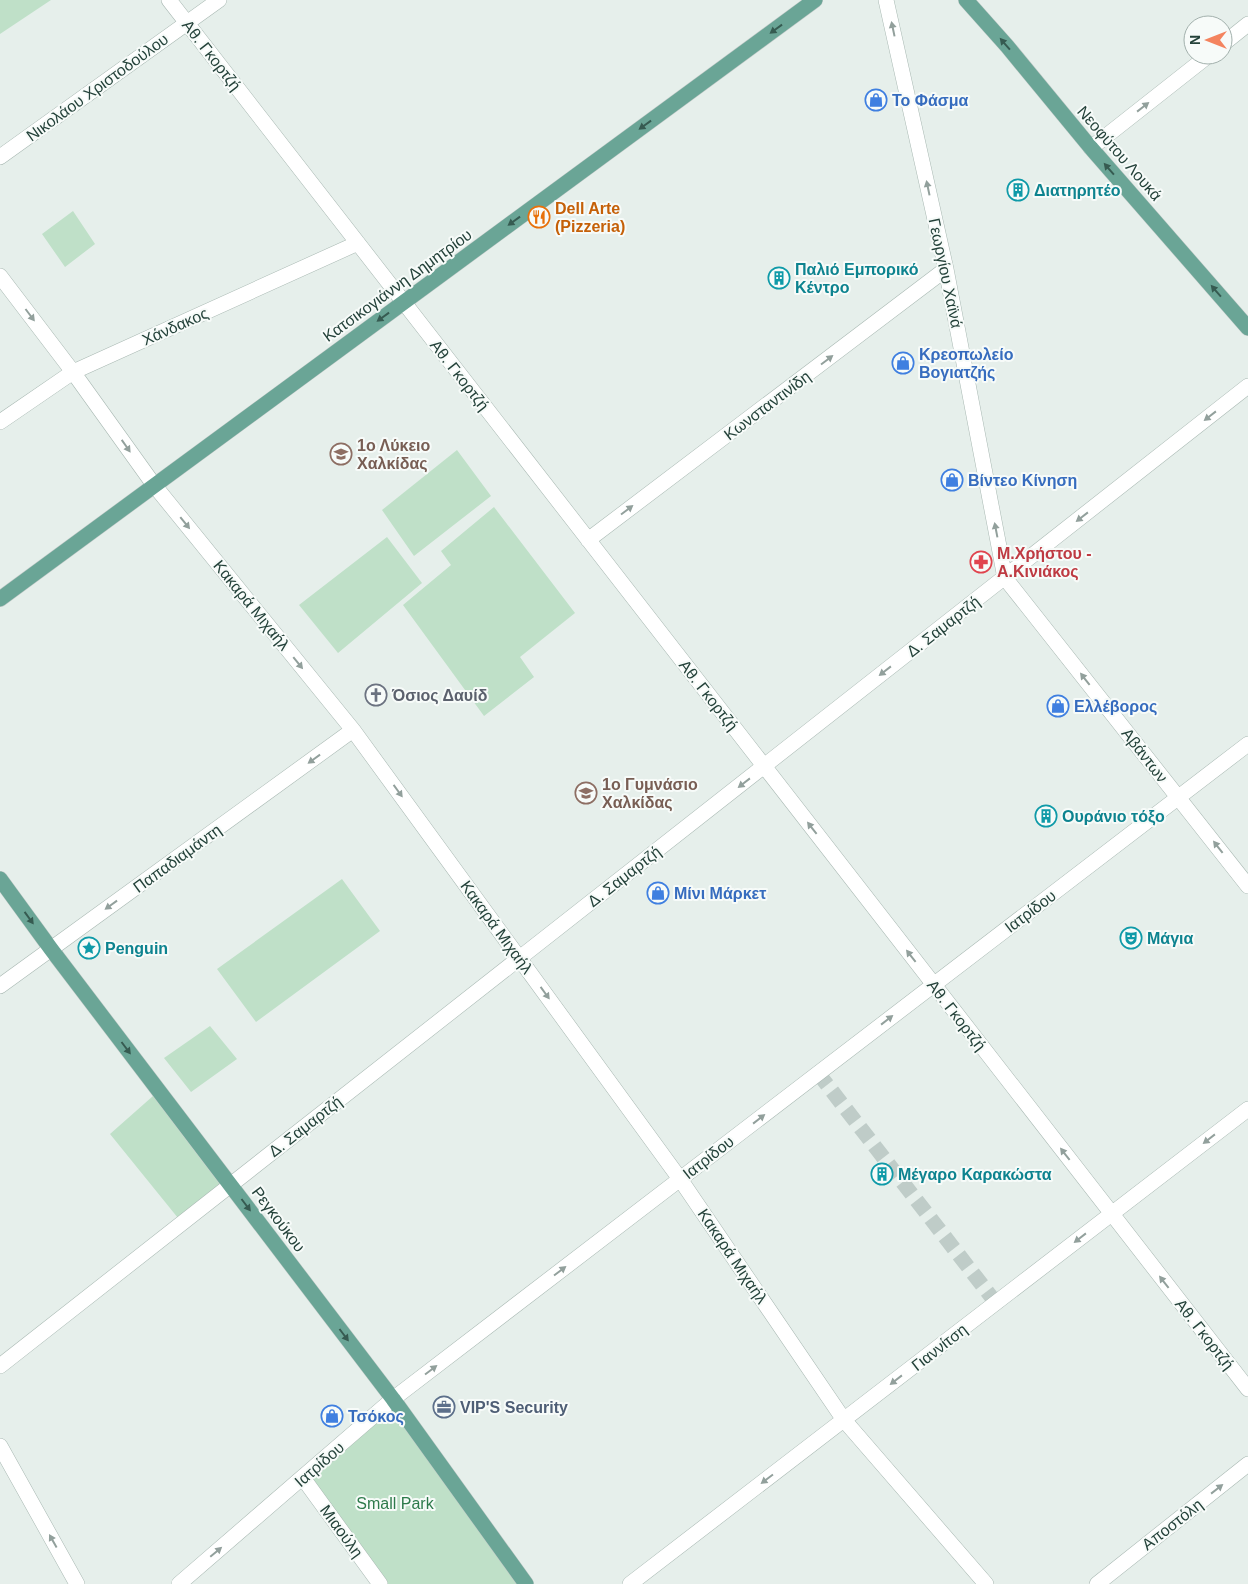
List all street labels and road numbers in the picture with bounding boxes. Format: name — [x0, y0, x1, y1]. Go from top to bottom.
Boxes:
street label: Αθ. Γκορτζή — [178, 17, 244, 94]
street label: Νικολάου Χριστοδούλου — [23, 30, 171, 144]
street label: Νεοφύτου Λουκά — [1074, 103, 1165, 204]
street label: Γεωργίου Χαϊνά — [926, 217, 965, 330]
street label: Κατσικογιάννη Δημητρίου — [320, 226, 475, 345]
street label: Χάνδακος — [140, 304, 211, 349]
street label: Αθ. Γκορτζή — [426, 337, 492, 414]
street label: Κωνσταντινίδη — [721, 367, 814, 443]
street label: Κακαρά Μιχαήλ — [210, 557, 293, 654]
street label: Δ. Σαμαρτζή — [903, 593, 984, 661]
street label: Αθ. Γκορτζή — [675, 657, 741, 734]
street label: Αβάντων — [1118, 725, 1171, 786]
street label: Παπαδιαμάντη — [130, 821, 224, 896]
street label: Δ. Σαμαρτζή — [584, 843, 665, 911]
street label: Κακαρά Μιχαήλ — [457, 878, 536, 977]
street label: Ιατρίδου — [1002, 887, 1059, 936]
street label: Αθ. Γκορτζή — [923, 977, 989, 1054]
street label: Δ. Σαμαρτζή — [265, 1093, 346, 1161]
street label: Ιατρίδου — [680, 1132, 737, 1182]
street label: Ρεγκούκου — [249, 1184, 308, 1255]
street label: Κακαρά Μιχαήλ — [695, 1206, 771, 1307]
street label: Αθ. Γκορτζή — [1171, 1296, 1237, 1373]
street label: Γιαννίτση — [908, 1321, 970, 1374]
street label: Ιατρίδου — [291, 1439, 347, 1490]
street label: Αποστόλη — [1139, 1496, 1206, 1553]
street label: Μιαούλη — [317, 1502, 366, 1561]

